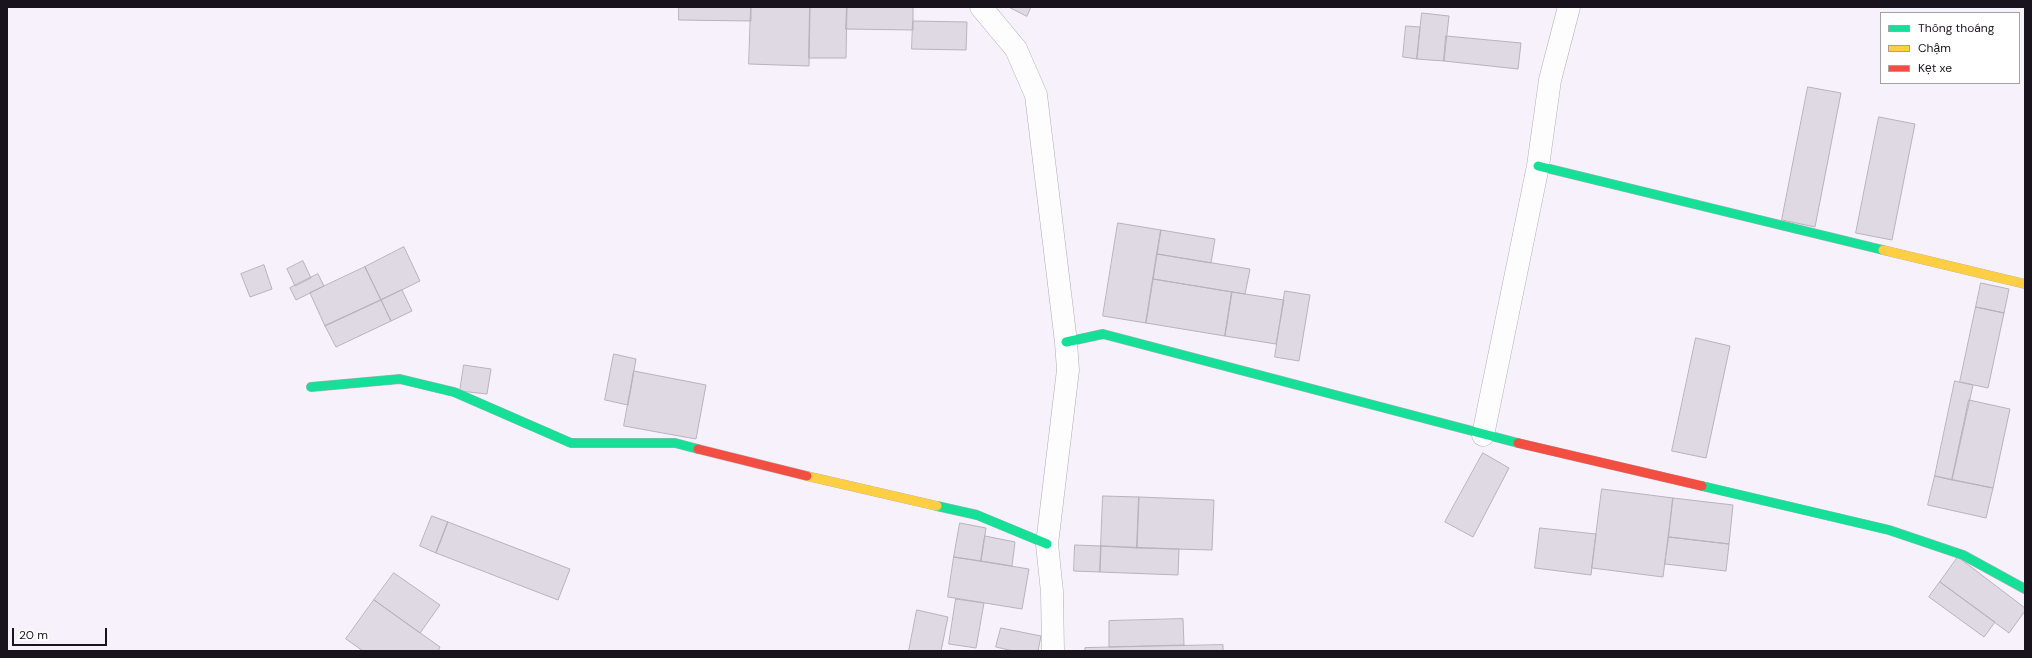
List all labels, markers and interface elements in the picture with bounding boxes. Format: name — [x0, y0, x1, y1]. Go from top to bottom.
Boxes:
legend — [1880, 12, 2020, 84]
text: Thông thoáng — [1918, 20, 1994, 36]
text: Chậm — [1918, 40, 1951, 56]
text: Kẹt xe — [1918, 60, 1952, 76]
scale bar — [14, 620, 109, 646]
text: 20 m — [19, 627, 48, 643]

